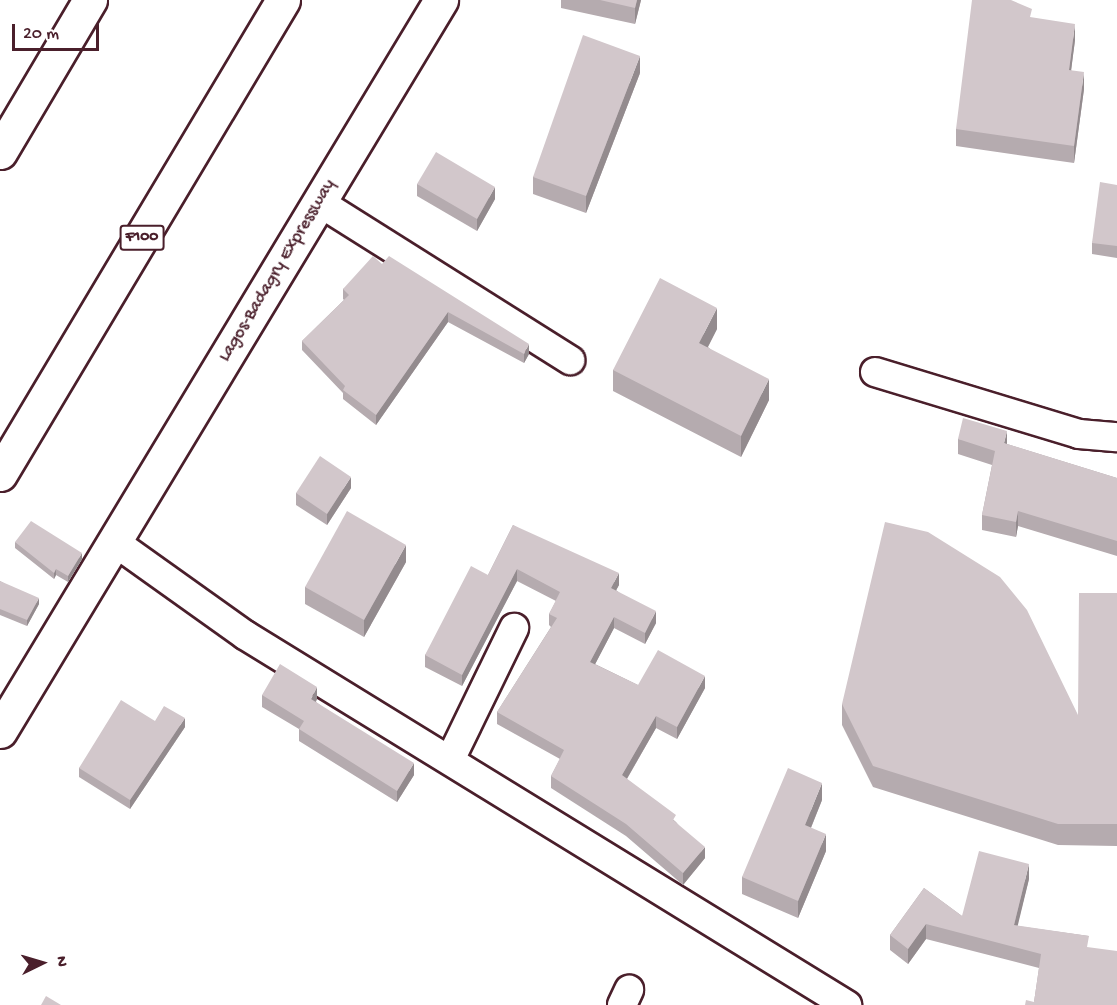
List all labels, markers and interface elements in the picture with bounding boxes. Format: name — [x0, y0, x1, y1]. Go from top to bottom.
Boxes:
scale bar — [15, 12, 102, 50]
text: 20 m — [23, 24, 59, 45]
street label: Lagos-Badagry Expressway — [215, 176, 341, 366]
road number: F100 — [120, 225, 164, 251]
north arrow — [12, 933, 72, 993]
text: N — [51, 955, 70, 967]

